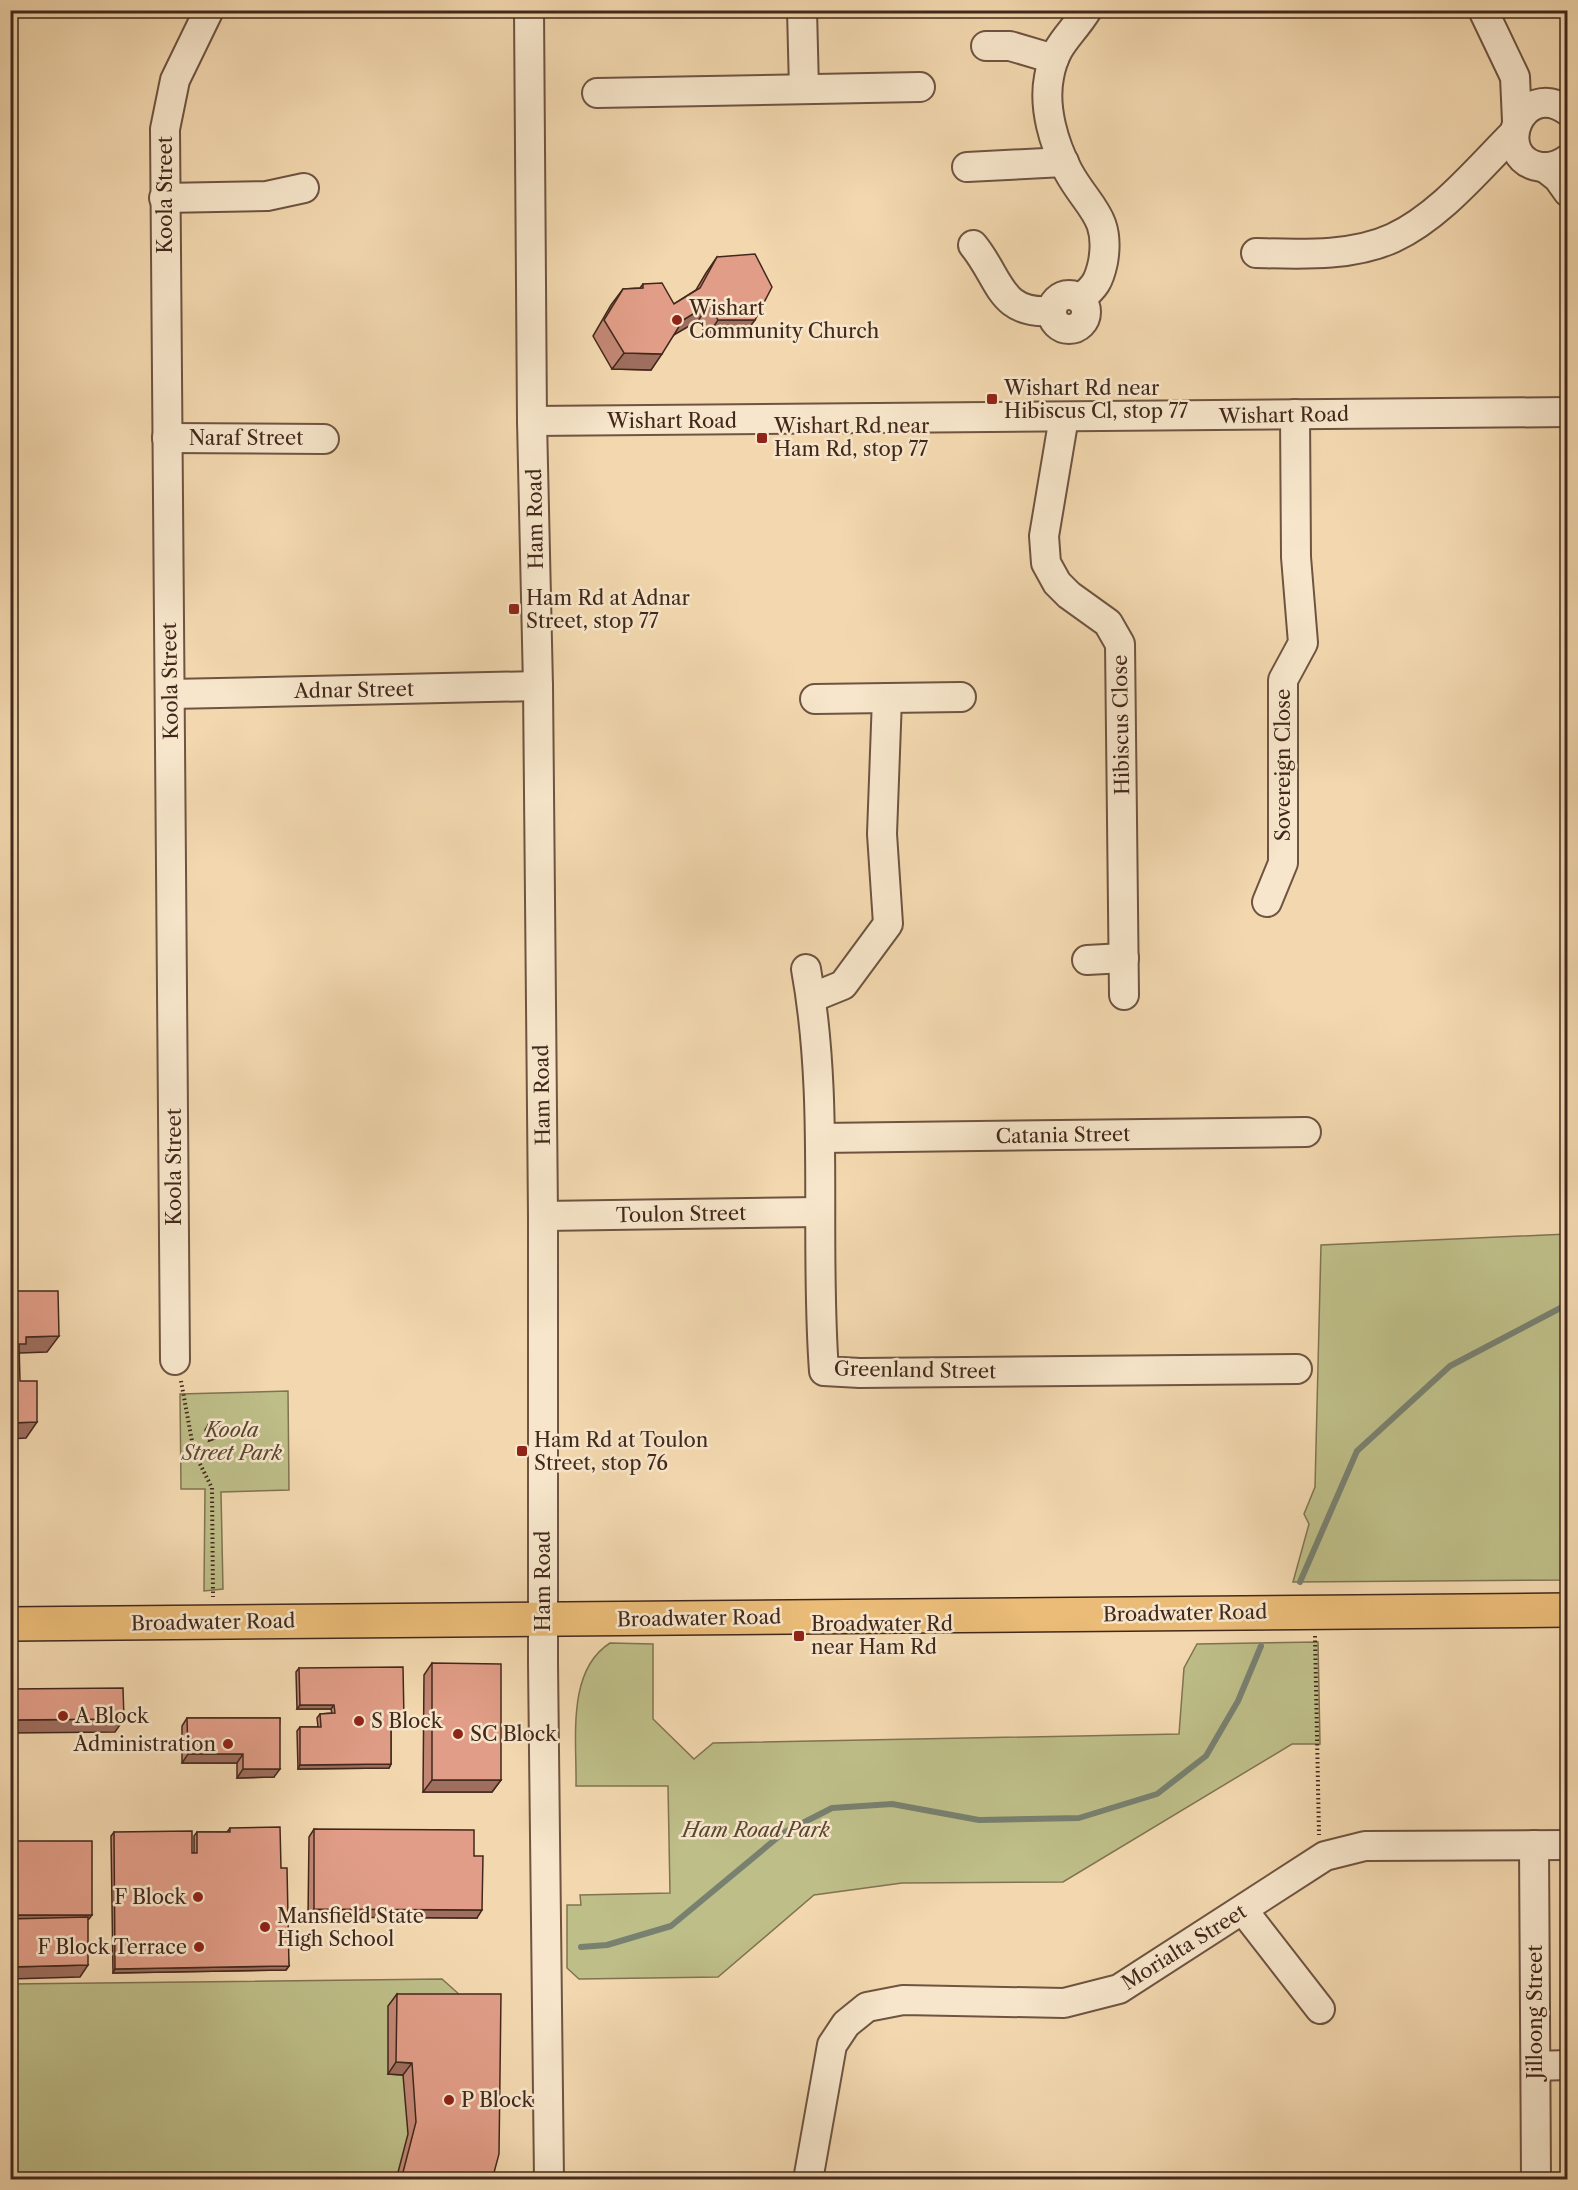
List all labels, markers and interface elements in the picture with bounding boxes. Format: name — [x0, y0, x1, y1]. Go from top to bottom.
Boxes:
street label: Koola Street — [153, 136, 177, 254]
place label: Wishart Community Church — [688, 296, 880, 343]
marker: Wishart Community Church — [670, 313, 684, 327]
place label: Wishart Rd near Hibiscus Cl, stop 77 — [1003, 376, 1188, 423]
marker: Wishart Rd near Hibiscus Cl, stop 77 — [985, 392, 999, 406]
street label: Wishart Road — [1218, 402, 1349, 428]
street label: Wishart Road — [606, 409, 737, 433]
place label: Wishart Rd near Ham Rd, stop 77 — [773, 414, 930, 461]
street label: Naraf Street — [189, 426, 303, 450]
marker: Wishart Rd near Ham Rd, stop 77 — [755, 431, 769, 445]
street label: Ham Road — [522, 468, 548, 570]
place label: Ham Rd at Adnar Street, stop 77 — [526, 586, 691, 633]
marker: Ham Rd at Adnar Street, stop 77 — [507, 602, 521, 616]
street label: Koola Street — [157, 622, 183, 740]
street label: Hibiscus Close — [1108, 655, 1134, 795]
street label: Adnar Street — [293, 677, 414, 703]
street label: Sovereign Close — [1271, 689, 1295, 841]
street label: Ham Road — [529, 1044, 555, 1146]
street label: Koola Street — [162, 1108, 186, 1226]
street label: Catania Street — [996, 1122, 1130, 1148]
street label: Toulon Street — [616, 1201, 746, 1227]
street label: Greenland Street — [834, 1357, 996, 1383]
park label: Koola Street Park — [181, 1418, 283, 1465]
place label: Ham Rd at Toulon Street, stop 76 — [534, 1428, 709, 1475]
marker: Ham Rd at Toulon Street, stop 76 — [515, 1444, 529, 1458]
street label: Ham Road — [531, 1531, 555, 1631]
street label: Broadwater Road — [1103, 1600, 1267, 1626]
street label: Broadwater Road — [617, 1605, 781, 1631]
street label: Broadwater Road — [131, 1609, 295, 1635]
place label: Broadwater Rd near Ham Rd — [811, 1612, 953, 1659]
marker: Broadwater Rd near Ham Rd — [792, 1629, 806, 1643]
place label: A Block — [74, 1704, 150, 1728]
marker: A Block — [56, 1709, 70, 1723]
place label: S Block — [371, 1709, 444, 1733]
marker: S Block — [352, 1714, 366, 1728]
place label: SC Block — [470, 1722, 558, 1746]
marker: SC Block — [451, 1727, 465, 1741]
place label: Administration — [72, 1732, 216, 1756]
marker: Administration — [221, 1737, 235, 1751]
park label: Ham Road Park — [680, 1818, 831, 1842]
place label: F Block — [114, 1885, 187, 1909]
marker: F Block — [191, 1890, 205, 1904]
street label: Morialta Street — [1117, 1899, 1251, 1995]
place label: Mansfield State High School — [277, 1904, 424, 1951]
marker: Mansfield State High School — [258, 1920, 272, 1934]
place label: F Block Terrace — [38, 1935, 187, 1959]
marker: F Block Terrace — [192, 1940, 206, 1954]
street label: Jilloong Street — [1523, 1945, 1547, 2082]
place label: P Block — [461, 2088, 535, 2112]
marker: P Block — [442, 2093, 456, 2107]

